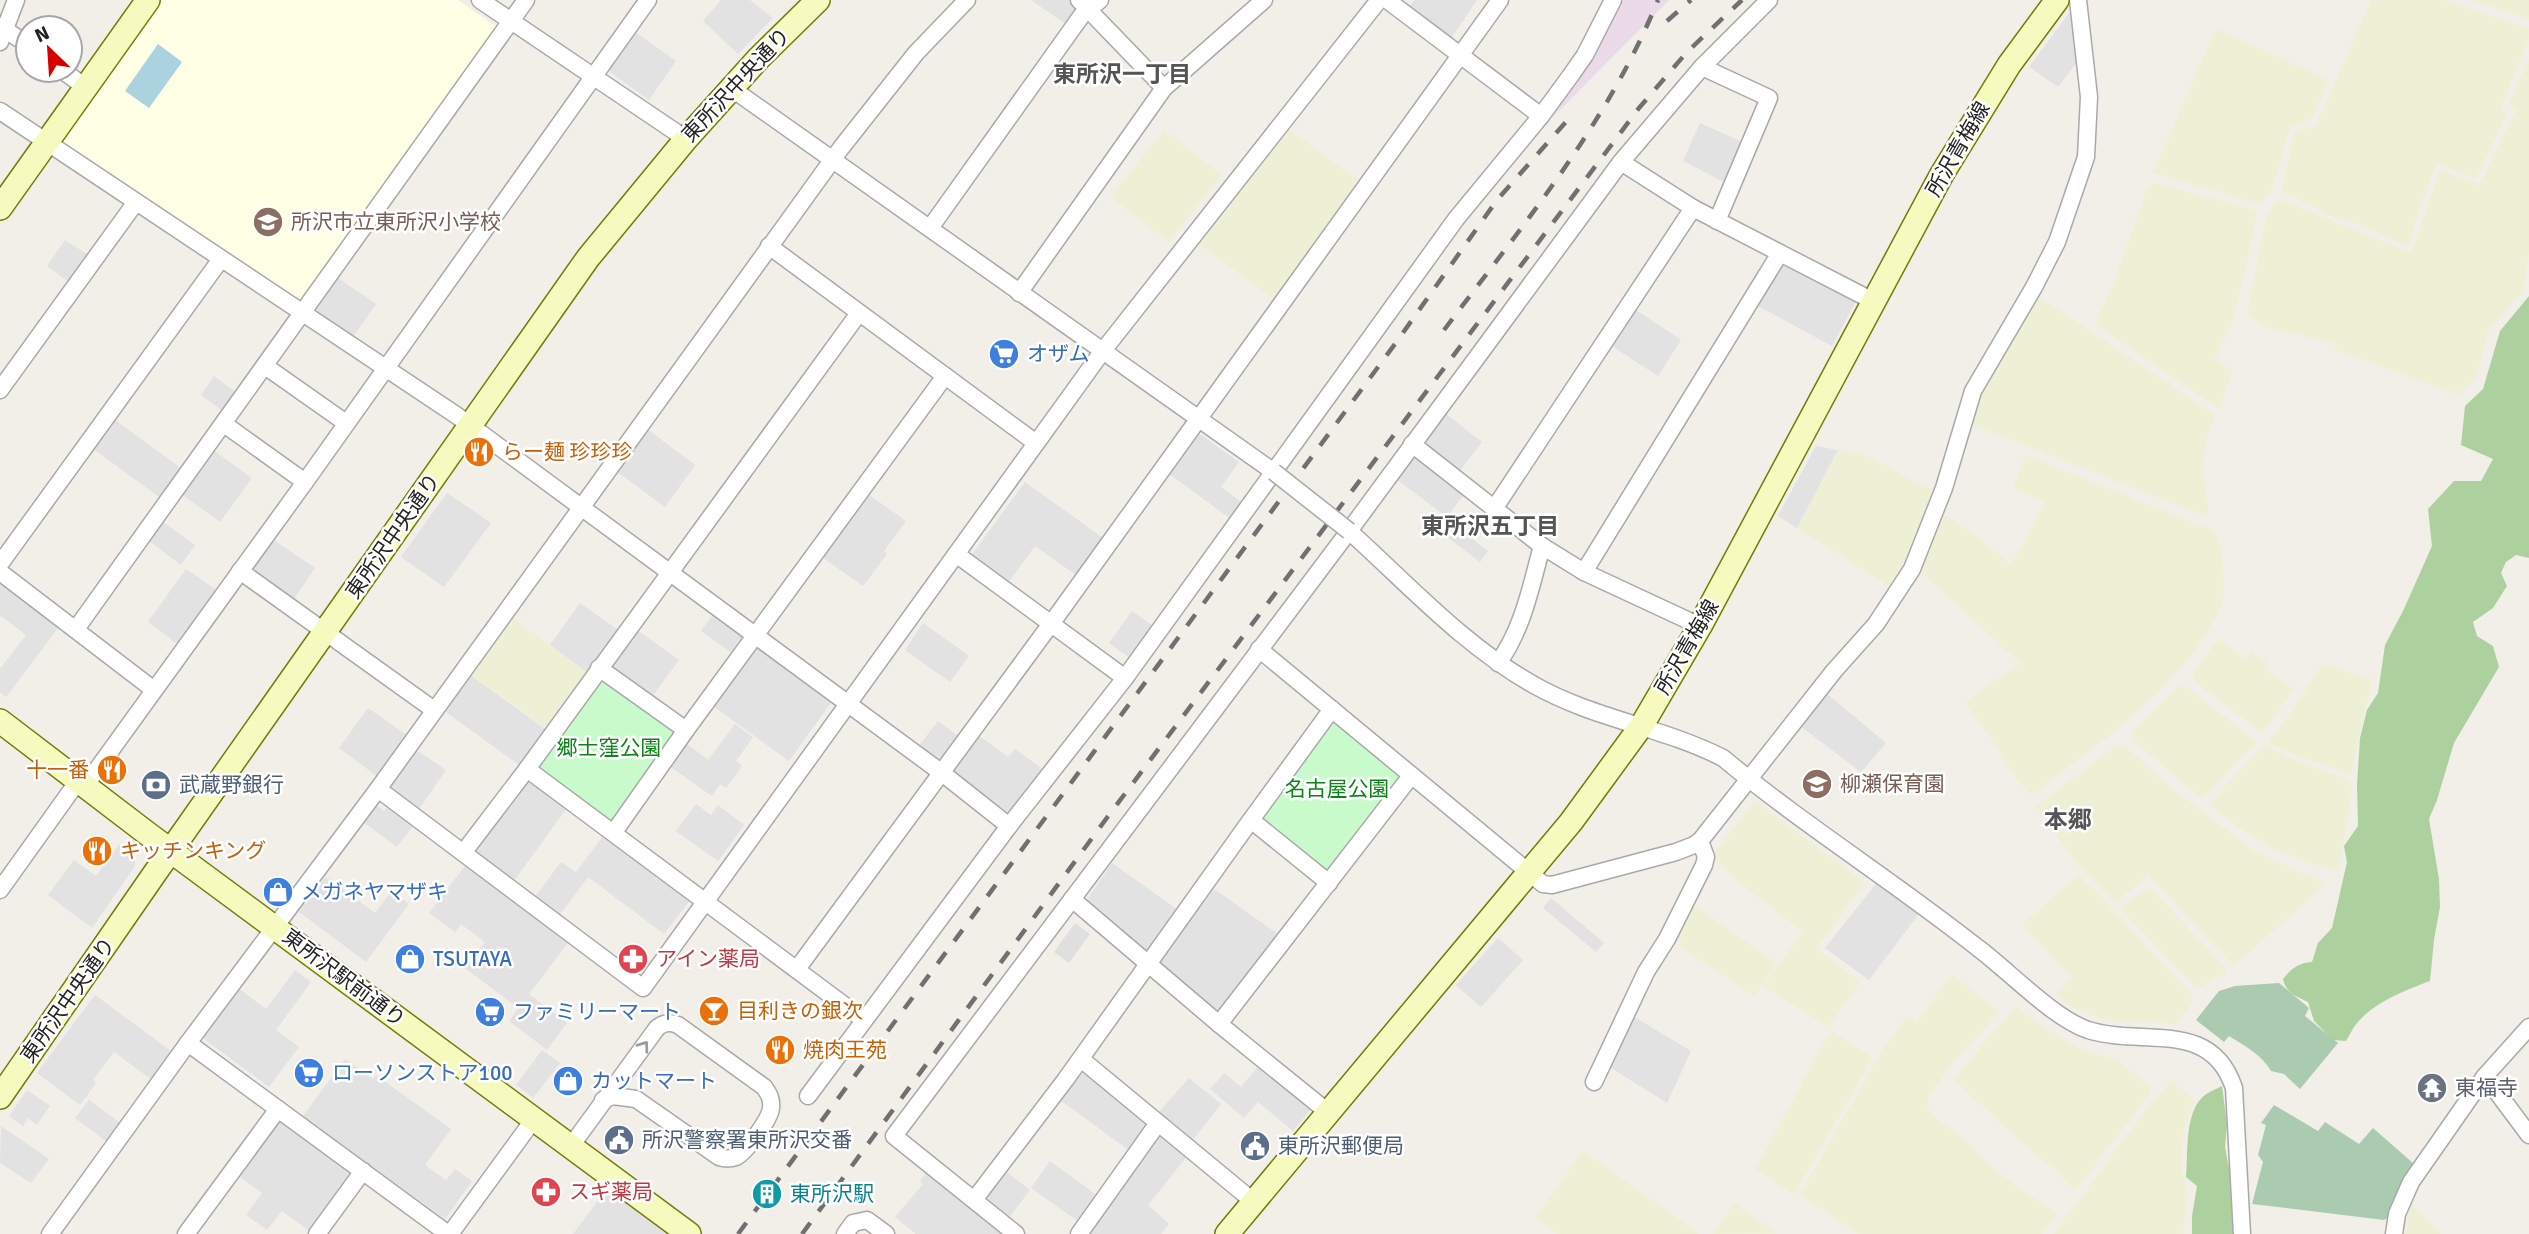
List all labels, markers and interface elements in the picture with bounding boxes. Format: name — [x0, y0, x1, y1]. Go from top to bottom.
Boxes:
north arrow — [14, 14, 84, 84]
text: N — [31, 21, 53, 48]
street label: 東所沢中央通り — [676, 22, 796, 148]
district label: 東所沢一丁目 — [1053, 60, 1191, 89]
street label: 所沢青梅線 — [1920, 97, 1996, 201]
school or university icon: 所沢市立東所沢小学校 — [251, 205, 285, 239]
place label: 所沢市立東所沢小学校 — [291, 209, 501, 235]
supermarket icon: オザム — [987, 337, 1021, 371]
place label: オザム — [1027, 341, 1090, 367]
restaurant icon: らー麺 珍珍珍 — [462, 435, 496, 469]
place label: らー麺 珍珍珍 — [502, 439, 633, 465]
street label: 東所沢中央通り — [340, 468, 446, 604]
district label: 東所沢五丁目 — [1421, 512, 1559, 541]
street label: 所沢青梅線 — [1649, 595, 1725, 699]
park label: 郷士窪公園 — [557, 735, 662, 761]
restaurant icon: 十一番 — [95, 753, 129, 787]
place label: 十一番 — [26, 757, 89, 783]
school or university icon: 柳瀬保育園 — [1800, 767, 1834, 801]
bank icon: 武蔵野銀行 — [139, 768, 173, 802]
place label: 柳瀬保育園 — [1840, 771, 1945, 797]
place label: 武蔵野銀行 — [179, 772, 284, 798]
park label: 名古屋公園 — [1285, 776, 1390, 802]
district label: 本郷 — [2044, 805, 2092, 835]
restaurant icon: キッチンキング — [80, 834, 114, 868]
place label: キッチンキング — [120, 838, 266, 864]
shop icon: メガネヤマザキ — [261, 875, 295, 909]
place label: メガネヤマザキ — [301, 879, 448, 905]
street label: 東所沢駅前通り — [277, 923, 411, 1033]
street label: 東所沢中央通り — [15, 932, 121, 1068]
shop icon: TSUTAYA — [393, 942, 427, 976]
pharmacy icon: アイン薬局 — [616, 942, 650, 976]
place label: TSUTAYA — [433, 946, 512, 972]
place label: アイン薬局 — [656, 946, 760, 972]
bar icon: 目利きの銀次 — [697, 994, 731, 1028]
supermarket icon: ファミリーマート — [473, 995, 507, 1029]
place label: 目利きの銀次 — [737, 998, 863, 1024]
place label: ファミリーマート — [513, 999, 681, 1025]
restaurant icon: 焼肉王苑 — [763, 1033, 797, 1067]
place label: 焼肉王苑 — [803, 1037, 887, 1063]
one-way arrow — [636, 1041, 648, 1053]
supermarket icon: ローソンストア100 — [292, 1056, 326, 1090]
place label: ローソンストア100 — [332, 1060, 513, 1086]
shop icon: カットマート — [551, 1064, 585, 1098]
place label: カットマート — [591, 1068, 717, 1094]
temple icon: 東福寺 — [2415, 1071, 2449, 1105]
place label: 東福寺 — [2455, 1075, 2518, 1101]
public building icon: 所沢警察署東所沢交番 — [602, 1123, 636, 1157]
place label: 所沢警察署東所沢交番 — [642, 1127, 852, 1153]
public building icon: 東所沢郵便局 — [1238, 1129, 1272, 1163]
place label: 東所沢郵便局 — [1278, 1133, 1404, 1159]
pharmacy icon: スギ薬局 — [529, 1175, 563, 1209]
building icon: 東所沢駅 — [750, 1177, 784, 1211]
place label: スギ薬局 — [569, 1179, 653, 1205]
place label: 東所沢駅 — [790, 1181, 874, 1207]

